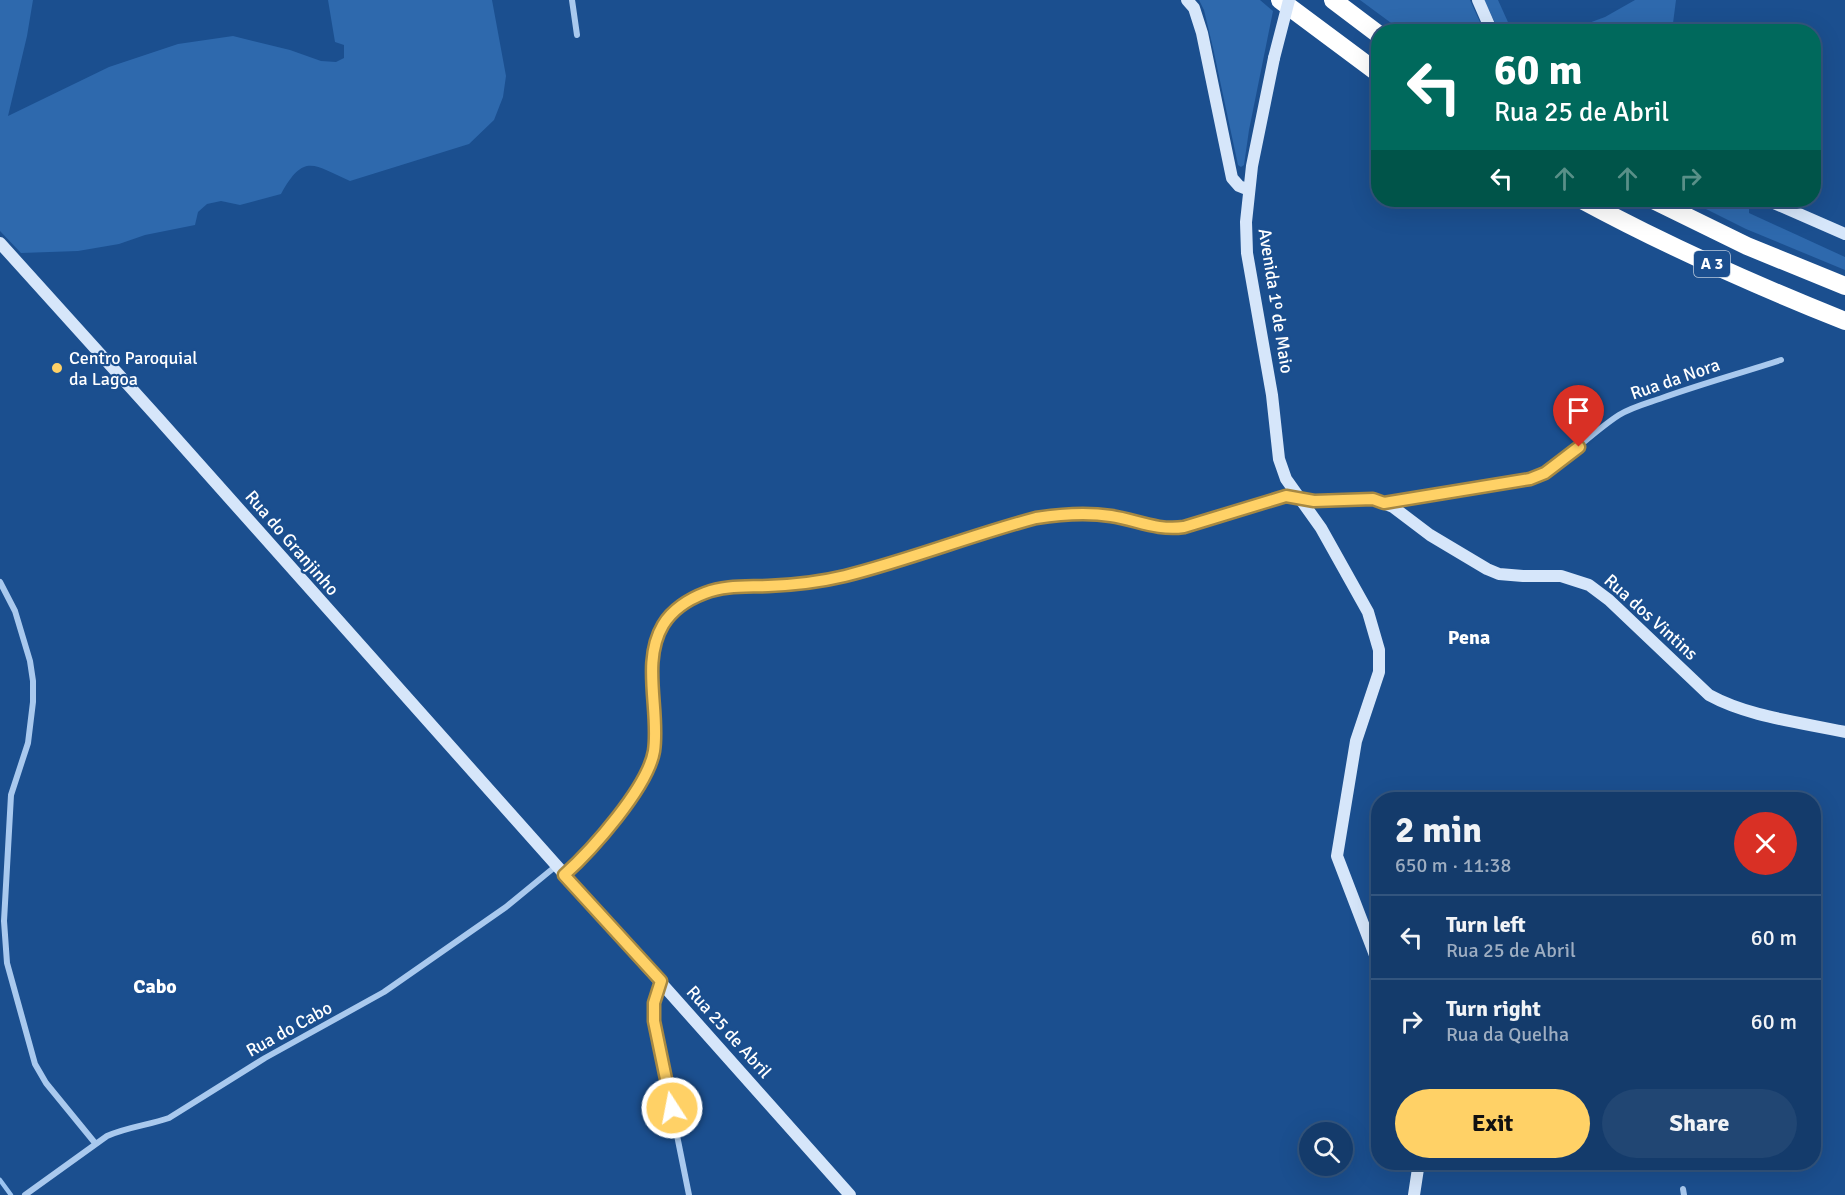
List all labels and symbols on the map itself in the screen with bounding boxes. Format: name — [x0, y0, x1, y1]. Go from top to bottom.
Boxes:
street label: Avenida 1º de Maio — [1254, 227, 1298, 375]
road number: A 3 — [1694, 251, 1730, 277]
place label: Centro Paroquial da Lagoa — [69, 347, 198, 390]
street label: Rua da Nora — [1627, 353, 1723, 405]
marker: Centro Paroquial da Lagoa — [50, 361, 64, 375]
pin — [1553, 385, 1604, 447]
street label: Rua do Granjinho — [240, 486, 344, 600]
street label: Rua dos Vintins — [1600, 569, 1702, 665]
district label: Pena — [1448, 625, 1490, 650]
district label: Cabo — [133, 974, 177, 999]
street label: Rua 25 de Abril — [682, 981, 776, 1083]
street label: Rua do Cabo — [242, 996, 336, 1062]
position arrow — [640, 1076, 704, 1140]

